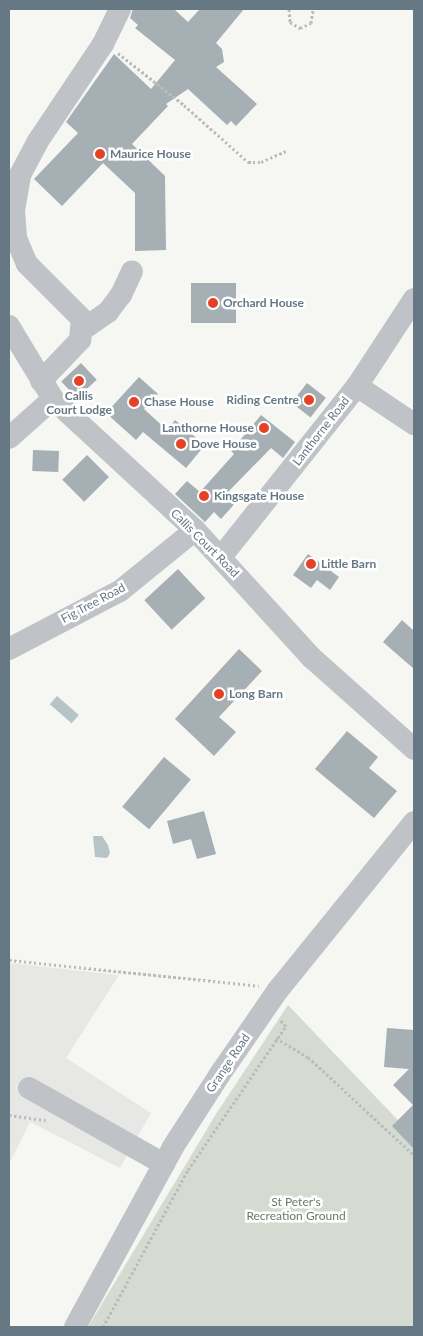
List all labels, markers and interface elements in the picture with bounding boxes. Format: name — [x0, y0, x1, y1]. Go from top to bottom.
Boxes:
place label: Maurice House — [110, 147, 191, 161]
marker: Maurice House — [94, 148, 106, 160]
place label: Orchard House — [223, 296, 304, 310]
marker: Orchard House — [207, 297, 219, 309]
marker: Callis Court Lodge — [73, 375, 85, 387]
place label: Callis Court Lodge — [46, 389, 112, 417]
place label: Riding Centre — [226, 393, 299, 407]
street label: Lanthorne Road — [290, 394, 352, 468]
marker: Riding Centre — [303, 394, 315, 406]
place label: Chase House — [144, 395, 214, 409]
marker: Chase House — [128, 396, 140, 408]
place label: Lanthorne House — [162, 421, 254, 435]
marker: Lanthorne House — [258, 422, 270, 434]
place label: Dove House — [191, 437, 257, 451]
marker: Dove House — [175, 438, 187, 450]
place label: Kingsgate House — [214, 489, 304, 503]
marker: Kingsgate House — [198, 490, 210, 502]
street label: Callis Court Road — [168, 506, 242, 580]
place label: Little Barn — [321, 557, 376, 571]
marker: Little Barn — [305, 558, 317, 570]
street label: Fig Tree Road — [58, 580, 128, 626]
place label: Long Barn — [229, 687, 283, 701]
marker: Long Barn — [213, 688, 225, 700]
street label: Grange Road — [203, 1031, 253, 1095]
park label: St Peter's Recreation Ground — [246, 1195, 346, 1223]

